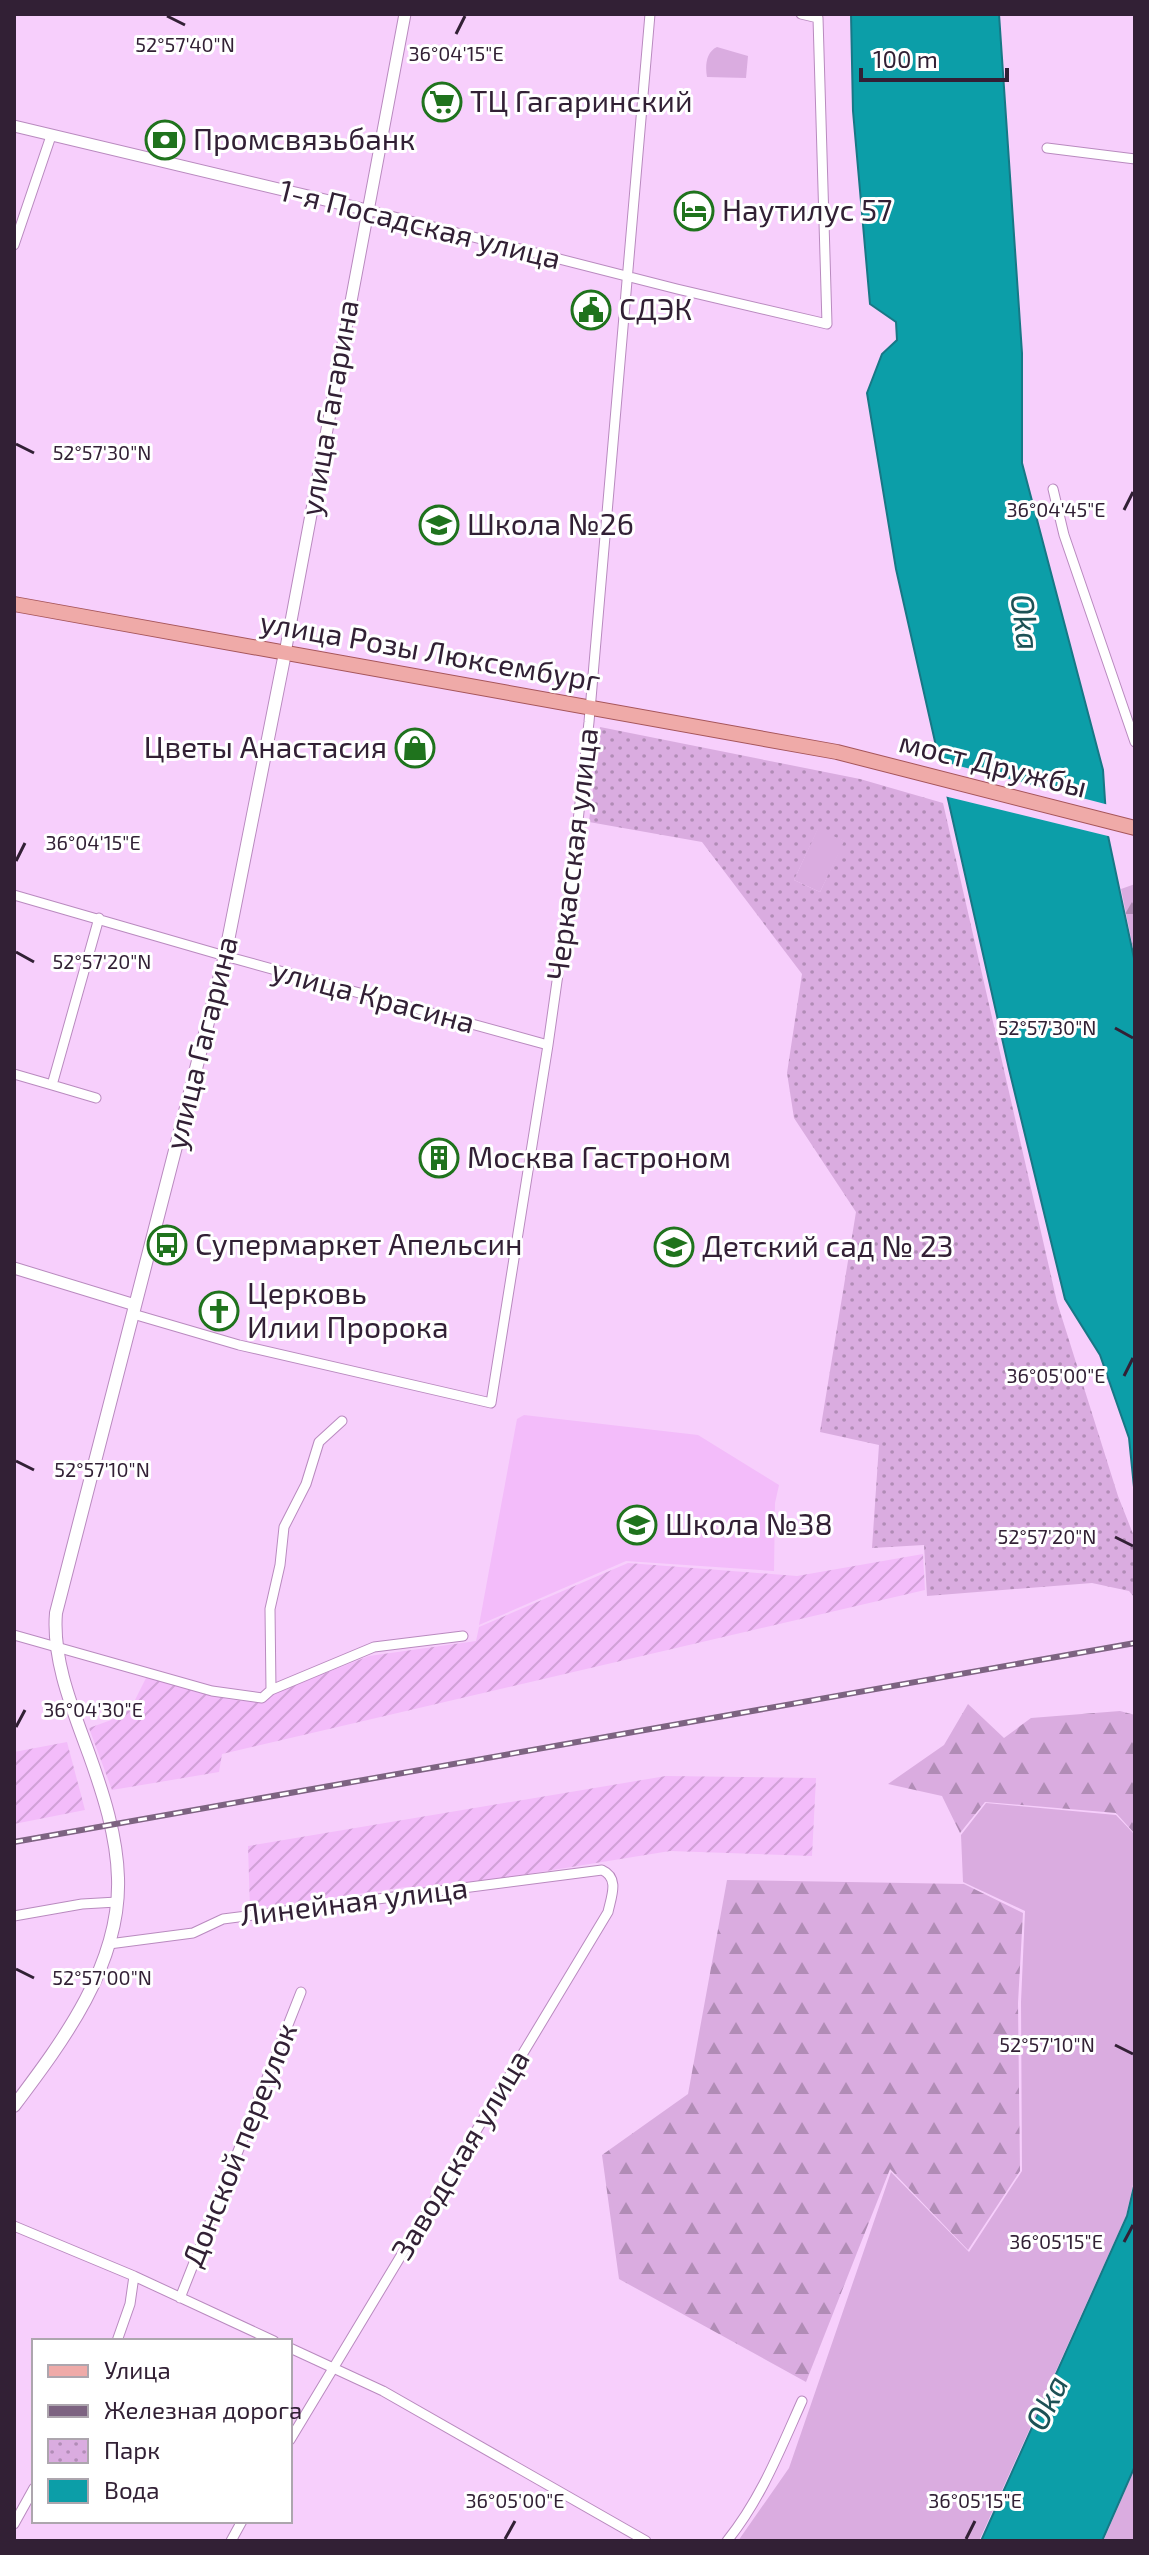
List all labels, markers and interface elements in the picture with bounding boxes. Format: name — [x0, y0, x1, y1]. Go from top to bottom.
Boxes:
text: 52°57'40"N — [135, 32, 235, 56]
scale bar — [861, 32, 1007, 82]
text: 36°04'15"E — [408, 41, 504, 65]
text: 100 m — [873, 44, 938, 73]
supermarket icon: ТЦ Гагаринский — [421, 81, 463, 123]
place label: ТЦ Гагаринский — [470, 82, 693, 118]
bank icon: Промсвязьбанк — [144, 119, 186, 161]
place label: Промсвязьбанк — [193, 120, 415, 156]
street label: 1-я Посадская улица — [276, 171, 565, 276]
hotel icon: Наутилус 57 — [673, 190, 715, 232]
place label: Наутилус 57 — [722, 191, 892, 228]
public building icon: СДЭК — [570, 289, 612, 331]
place label: СДЭК — [619, 290, 692, 326]
street label: улица Гагарина — [291, 297, 366, 519]
text: 52°57'30"N — [53, 440, 151, 464]
text: 36°04'45"E — [1006, 497, 1106, 521]
school or university icon: Школа №26 — [418, 504, 460, 546]
place label: Школа №26 — [467, 505, 634, 541]
water label: Oka — [1004, 591, 1050, 652]
street label: улица Розы Люксембург — [257, 602, 603, 699]
street label: мост Дружбы — [896, 722, 1091, 805]
street label: Черкасская улица — [538, 726, 605, 982]
shop icon: Цветы Анастасия — [394, 727, 436, 769]
place label: Цветы Анастасия — [144, 728, 387, 764]
text: 36°04'15"E — [45, 830, 141, 854]
street label: улица Гагарина — [156, 932, 245, 1153]
text: 52°57'20"N — [53, 949, 151, 973]
street label: улица Красина — [268, 951, 479, 1040]
text: 52°57'30"N — [998, 1015, 1096, 1039]
building icon: Москва Гастроном — [418, 1137, 460, 1179]
place label: Москва Гастроном — [467, 1138, 731, 1174]
bus stop icon: Супермаркет Апельсин — [146, 1224, 188, 1266]
place label: Супермаркет Апельсин — [195, 1225, 522, 1262]
school or university icon: Детский сад № 23 — [653, 1226, 695, 1268]
place label: Детский сад № 23 — [702, 1227, 954, 1263]
place label: Церковь Илии Пророка — [247, 1274, 448, 1344]
church icon: Церковь Илии Пророка — [198, 1290, 240, 1332]
text: 36°05'00"E — [1006, 1363, 1106, 1387]
text: 52°57'10"N — [54, 1457, 150, 1481]
school or university icon: Школа №38 — [616, 1504, 658, 1546]
place label: Школа №38 — [665, 1505, 833, 1541]
text: 52°57'20"N — [998, 1524, 1096, 1548]
text: 36°04'30"E — [43, 1697, 143, 1721]
street label: Линейная улица — [238, 1868, 470, 1933]
text: 52°57'00"N — [52, 1965, 152, 1989]
street label: Донской переулок — [173, 2017, 304, 2272]
text: 52°57'10"N — [999, 2032, 1095, 2056]
street label: Заводская улица — [383, 2043, 537, 2266]
text: 36°05'15"E — [1009, 2229, 1103, 2253]
legend — [32, 2339, 292, 2523]
text: Улица — [104, 2355, 171, 2384]
water label: Oka — [1016, 2369, 1075, 2436]
text: Железная дорога — [104, 2395, 302, 2424]
text: Парк — [104, 2435, 160, 2464]
text: Вода — [104, 2475, 160, 2504]
text: 36°05'00"E — [465, 2488, 565, 2512]
text: 36°05'15"E — [928, 2488, 1022, 2512]

